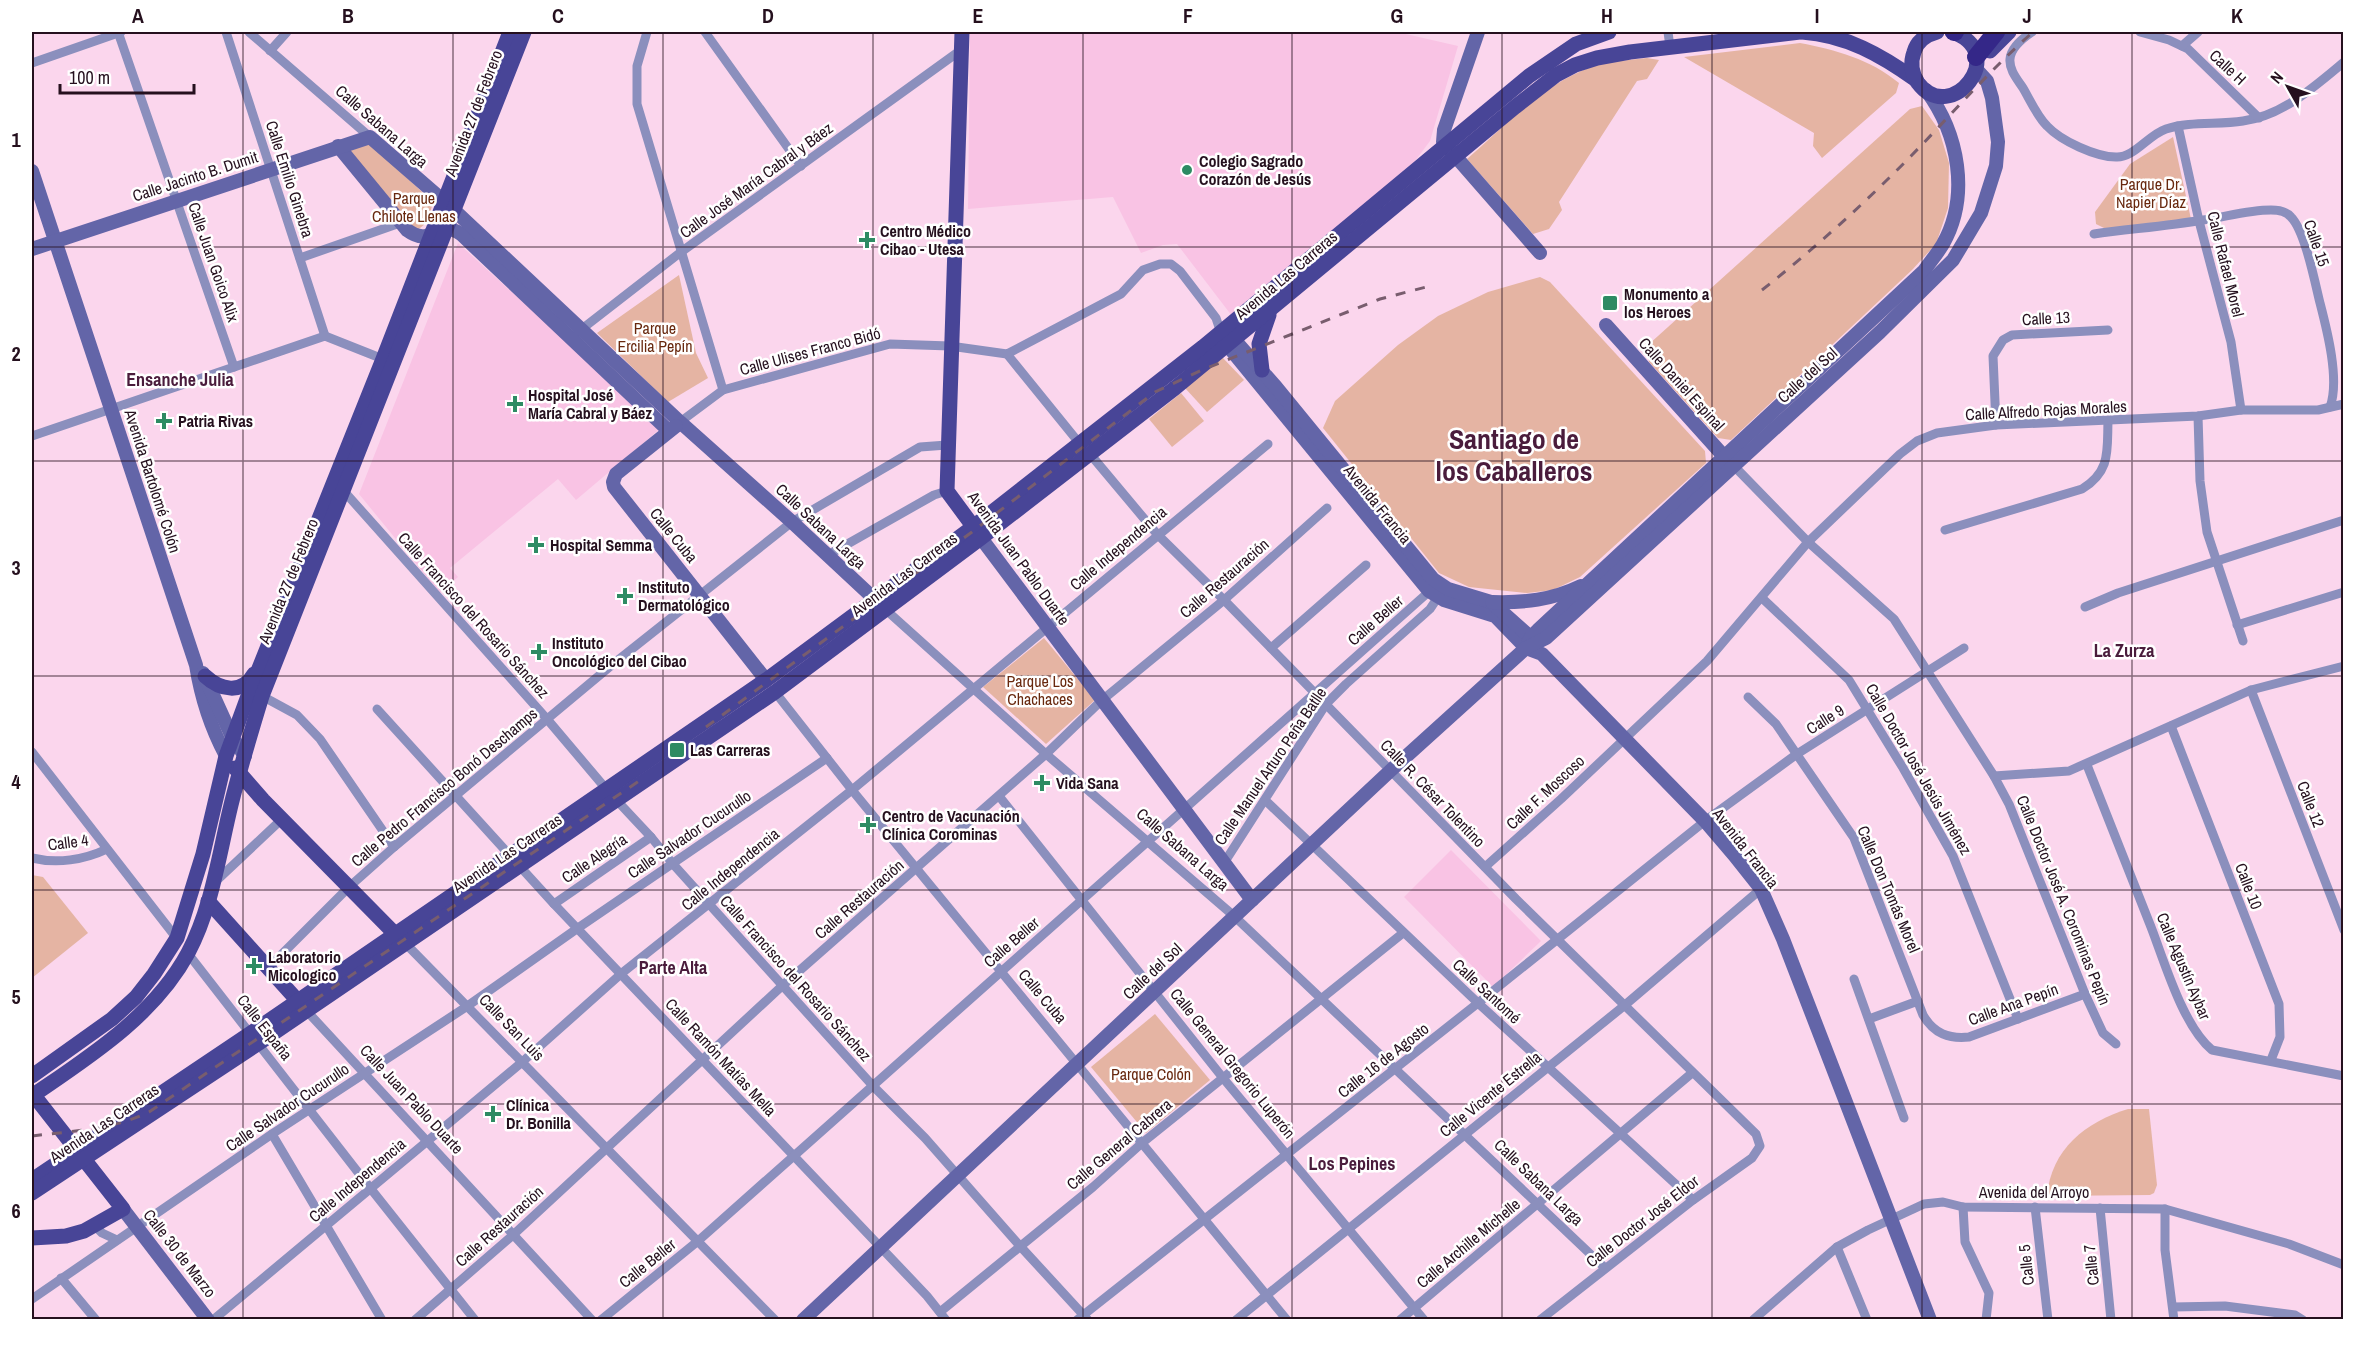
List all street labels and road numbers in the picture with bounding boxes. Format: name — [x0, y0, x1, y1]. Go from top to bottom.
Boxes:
street label: Calle H — [2205, 44, 2251, 90]
street label: Avenida 27 de Febrero — [438, 47, 507, 180]
street label: Calle Sabana Larga — [331, 80, 434, 173]
street label: Calle José María Cabral y Báez — [675, 117, 837, 243]
street label: Calle Emilio Ginebra — [261, 118, 319, 241]
street label: Calle Jacinto B. Dumit — [130, 145, 261, 207]
street label: Calle Juan Goico Alix — [183, 199, 245, 325]
street label: Calle Rafael Morel — [2202, 209, 2250, 319]
street label: Calle 15 — [2299, 217, 2335, 269]
street label: Avenida Las Carreras — [1229, 226, 1342, 325]
street label: Calle 13 — [2021, 306, 2071, 330]
street label: Calle Ulises Franco Bidó — [737, 322, 883, 380]
street label: Calle Daniel Espinal — [1634, 332, 1730, 436]
street label: Calle del Sol — [1772, 342, 1842, 408]
street label: Calle Alfredo Rojas Morales — [1965, 395, 2127, 425]
street label: Avenida Bartolomé Colón — [119, 406, 187, 555]
street label: Avenida Francia — [1339, 459, 1417, 549]
street label: Calle Sabana Larga — [771, 478, 871, 574]
street label: Avenida Juan Pablo Duarte — [962, 486, 1075, 629]
street label: Calle Independencia — [1065, 500, 1172, 595]
street label: Calle Cuba — [645, 503, 703, 568]
street label: Avenida 27 de Febrero — [252, 515, 323, 648]
street label: Calle Francisco del Rosario Sánchez — [393, 527, 555, 703]
street label: Avenida Las Carreras — [846, 527, 961, 622]
street label: Calle Restauración — [1175, 533, 1273, 623]
street label: Calle Beller — [1342, 589, 1408, 650]
street label: Calle Doctor José Jesús Jiménez — [1861, 679, 1977, 859]
street label: Calle Manuel Arturo Peña Batlle — [1209, 683, 1331, 849]
street label: Calle 9 — [1802, 699, 1848, 739]
street label: Calle Pedro Francisco Bonó Deschamps — [346, 702, 542, 872]
street label: Calle R. César Tolentino — [1376, 734, 1490, 852]
street label: Calle F. Moscoso — [1501, 750, 1589, 834]
street label: Calle 12 — [2292, 778, 2330, 830]
street label: Calle Salvador Cucurullo — [623, 785, 755, 883]
street label: Calle Doctor José A. Corominas Pepín — [2012, 792, 2116, 1008]
street label: Calle Sabana Larga — [1132, 803, 1235, 896]
street label: Avenida Francia — [1707, 803, 1785, 893]
street label: Avenida Las Carreras — [447, 808, 566, 898]
street label: Calle Independencia — [676, 822, 784, 915]
street label: Calle Don Tomás Morel — [1852, 822, 1926, 956]
street label: Calle Alegría — [557, 828, 632, 888]
street label: Calle 4 — [46, 829, 90, 855]
street label: Calle Restauración — [810, 854, 908, 944]
street label: Calle 10 — [2230, 860, 2268, 912]
street label: Calle Francisco del Rosario Sánchez — [715, 890, 877, 1066]
street label: Calle Agustín Aybar — [2152, 909, 2217, 1023]
street label: Calle Beller — [978, 911, 1044, 972]
street label: Calle del Sol — [1118, 938, 1186, 1004]
street label: Calle Santomé — [1448, 954, 1526, 1028]
street label: Calle Cuba — [1014, 964, 1073, 1028]
street label: Calle Ana Pepín — [1965, 978, 2061, 1030]
street label: Calle General Gregorio Luperón — [1165, 983, 1301, 1143]
street label: Calle España — [232, 989, 298, 1065]
street label: Calle San Luis — [474, 989, 550, 1065]
street label: Calle Ramón Matías Mella — [660, 993, 782, 1121]
street label: Calle 16 de Agosto — [1333, 1017, 1433, 1103]
street label: Calle Juan Pablo Duarte — [355, 1039, 469, 1159]
street label: Calle Vicente Estrella — [1434, 1046, 1546, 1142]
street label: Calle Salvador Cucurullo — [221, 1058, 353, 1156]
street label: Avenida Las Carreras — [44, 1078, 163, 1168]
street label: Calle General Cabrera — [1062, 1093, 1177, 1195]
street label: Calle Independencia — [304, 1132, 411, 1227]
street label: Calle Sabana Larga — [1490, 1134, 1589, 1231]
street label: Calle Doctor José Eldor — [1581, 1170, 1704, 1272]
street label: Calle Restauración — [450, 1180, 548, 1272]
street label: Avenida del Arroyo — [1978, 1181, 2089, 1203]
street label: Calle Archille Michelle — [1411, 1193, 1525, 1293]
street label: Calle 30 de Marzo — [139, 1204, 221, 1302]
street label: Calle Beller — [614, 1233, 680, 1293]
street label: Calle 5 — [2013, 1244, 2039, 1286]
street label: Calle 7 — [2078, 1244, 2104, 1286]

